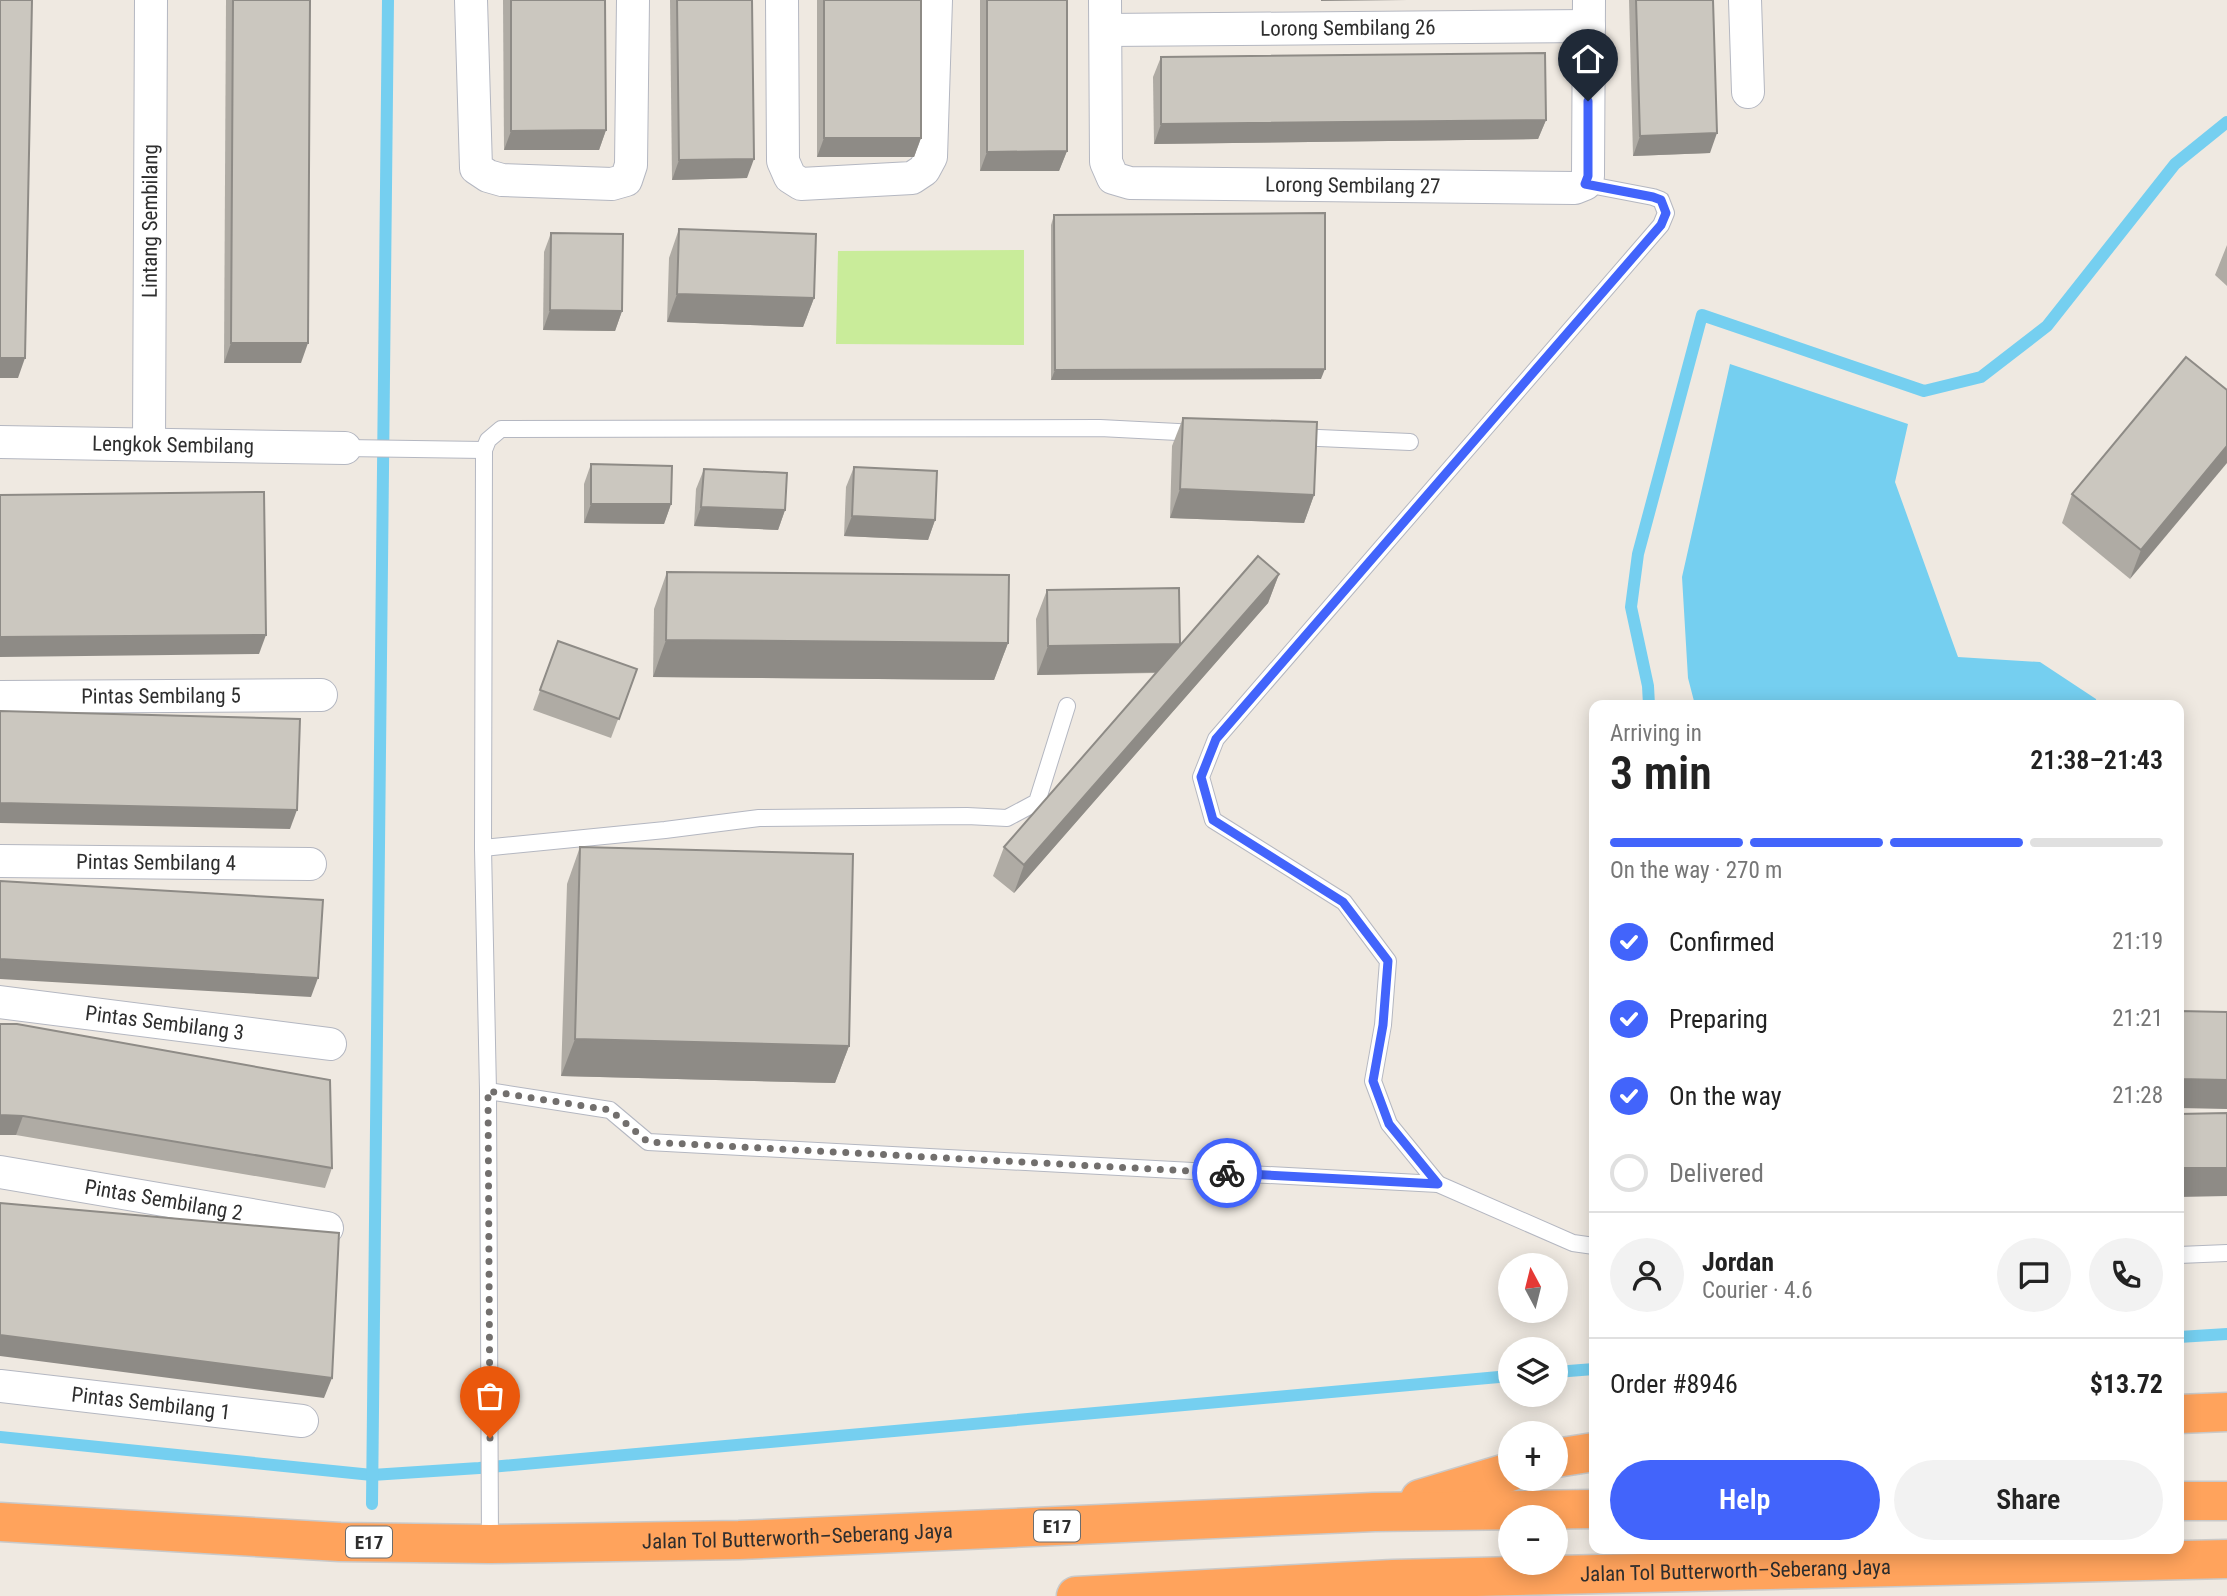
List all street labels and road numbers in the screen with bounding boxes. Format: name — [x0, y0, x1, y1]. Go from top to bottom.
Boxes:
street label: Lorong Sembilang 26 — [1260, 15, 1436, 41]
street label: Lintang Sembilang — [138, 144, 162, 298]
street label: Lorong Sembilang 27 — [1265, 173, 1441, 198]
street label: Lengkok Sembilang — [92, 432, 254, 458]
street label: Pintas Sembilang 5 — [81, 683, 241, 708]
street label: Pintas Sembilang 4 — [76, 850, 236, 875]
street label: Pintas Sembilang 3 — [84, 1001, 245, 1045]
street label: Pintas Sembilang 2 — [83, 1175, 244, 1225]
street label: Pintas Sembilang 1 — [70, 1382, 232, 1425]
road number: E17 — [1034, 1510, 1080, 1542]
street label: Jalan Tol Butterworth–Seberang Jaya — [642, 1519, 953, 1554]
road number: E17 — [346, 1526, 392, 1558]
street label: Jalan Tol Butterworth–Seberang Jaya — [1580, 1555, 1891, 1587]

